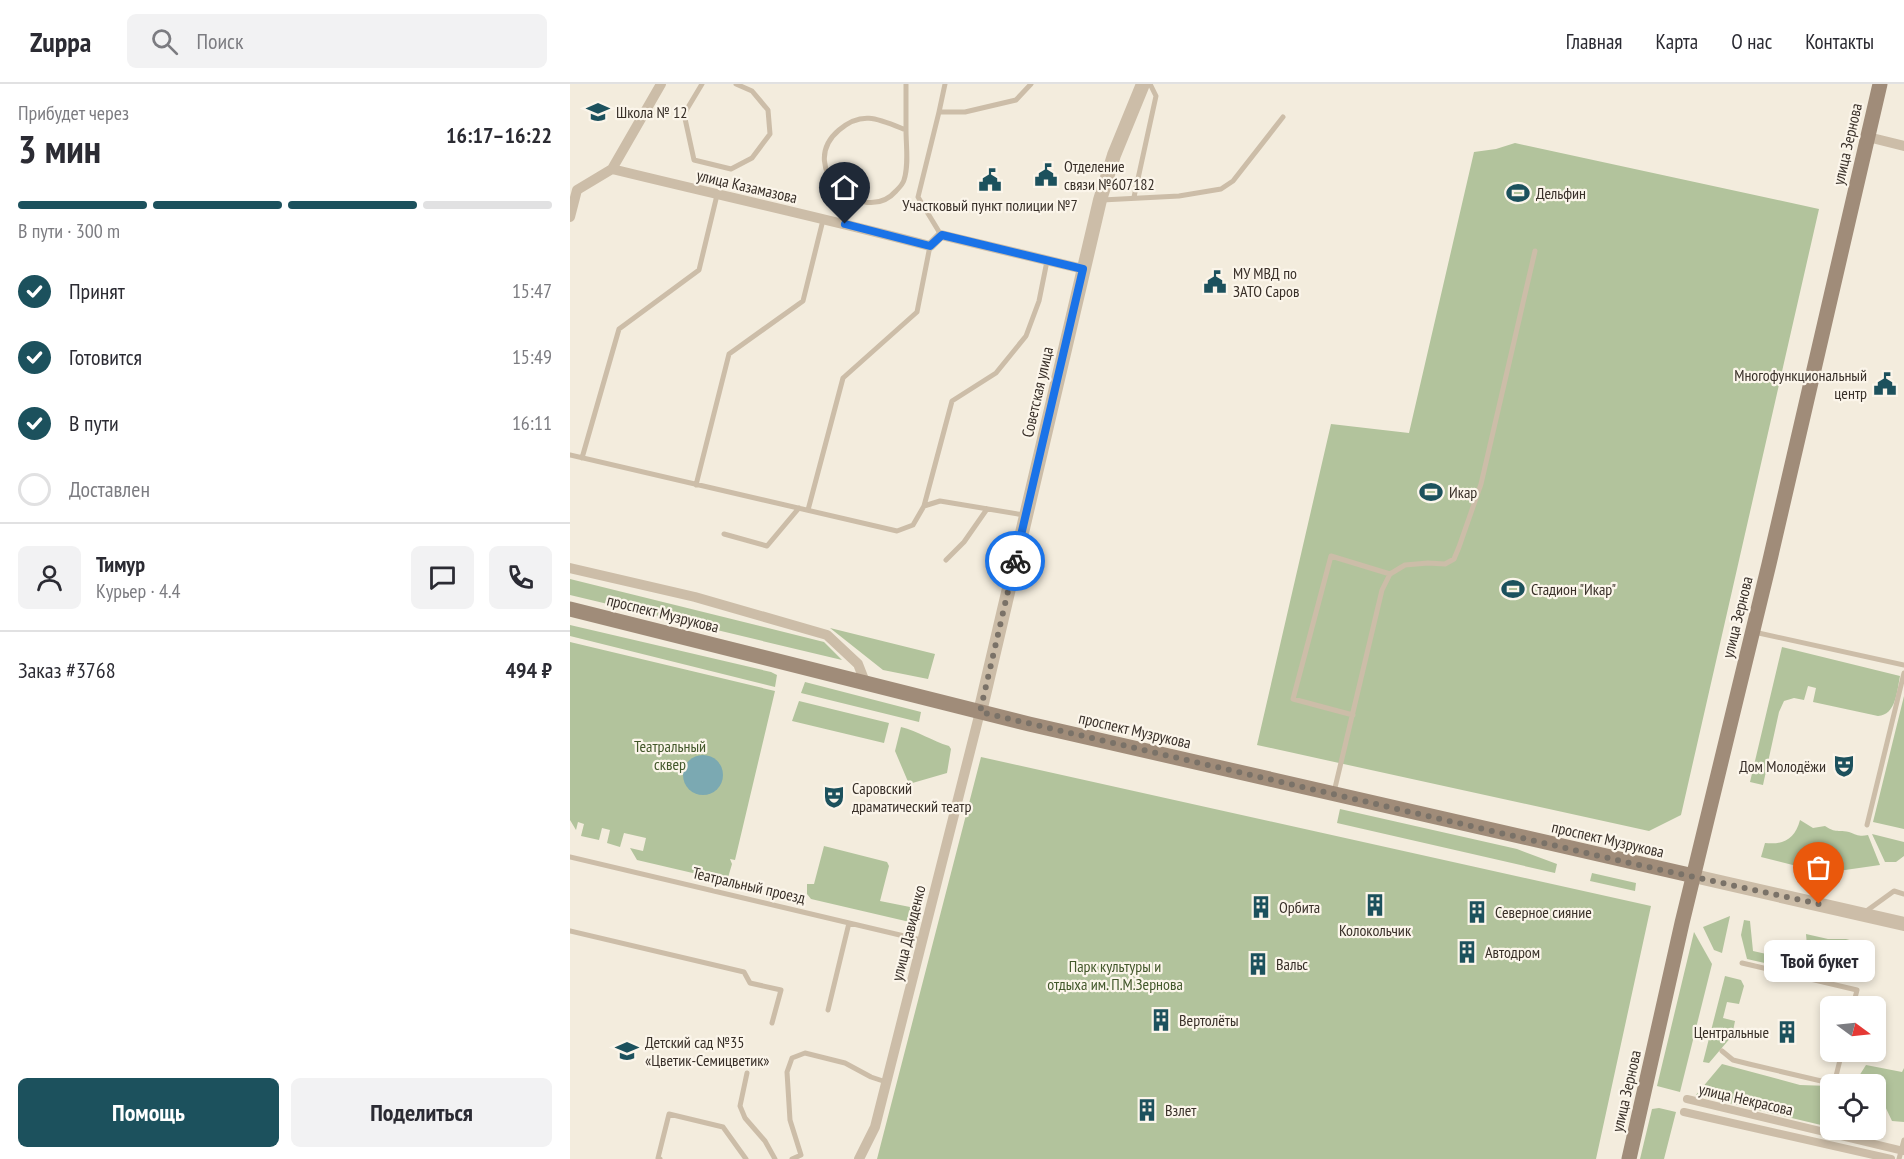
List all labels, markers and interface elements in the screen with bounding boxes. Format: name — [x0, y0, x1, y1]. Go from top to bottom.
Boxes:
search box — [127, 14, 547, 68]
text: Zuppa — [30, 23, 91, 60]
icon: search — [148, 25, 181, 58]
text: Поиск — [196, 27, 243, 55]
text: Главная — [1566, 28, 1622, 55]
text: Карта — [1655, 28, 1698, 55]
text: О нас — [1731, 28, 1772, 55]
text: Контакты — [1805, 28, 1874, 55]
school or university icon: Школа № 12 — [585, 99, 611, 125]
text: Прибудет через — [18, 100, 129, 126]
street label: улица Зернова — [1828, 101, 1866, 187]
place label: Школа № 12 — [616, 102, 687, 122]
text: 16:17–16:22 — [446, 121, 552, 149]
text: 3 мин — [18, 123, 101, 174]
place label: Отделение связи №607182 — [1064, 156, 1155, 194]
pin — [819, 162, 870, 224]
public building icon: Отделение связи №607182 — [1033, 162, 1059, 188]
street label: улица Казамазова — [695, 165, 799, 207]
public building icon: Участковый пункт полиции №7 — [977, 167, 1003, 193]
icon: home — [828, 171, 861, 204]
sports icon: Дельфин — [1505, 180, 1531, 206]
place label: Дельфин — [1536, 183, 1586, 203]
place label: Участковый пункт полиции №7 — [902, 195, 1078, 215]
text: В пути · 300 m — [18, 218, 120, 244]
place label: МУ МВД по ЗАТО Саров — [1233, 263, 1299, 301]
public building icon: МУ МВД по ЗАТО Саров — [1202, 269, 1228, 295]
icon: check — [18, 275, 51, 308]
text: Принят — [69, 277, 125, 305]
text: 15:47 — [512, 278, 552, 304]
icon: check — [18, 341, 51, 374]
text: Готовится — [69, 343, 142, 371]
text: 15:49 — [512, 344, 552, 370]
street label: Советская улица — [1017, 345, 1057, 439]
place label: Многофункциональный центр — [1734, 365, 1867, 403]
public building icon: Многофункциональный центр — [1872, 371, 1898, 397]
icon: check — [18, 407, 51, 440]
text: В пути — [69, 409, 119, 437]
text: 16:11 — [512, 410, 552, 436]
text: Доставлен — [69, 475, 150, 503]
sports icon: Икар — [1418, 479, 1444, 505]
place label: Икар — [1449, 482, 1477, 502]
courier — [985, 531, 1045, 591]
icon: bike — [999, 545, 1032, 578]
button: person — [18, 546, 81, 609]
button: chat — [411, 546, 474, 609]
button: phone — [489, 546, 552, 609]
text: Тимур — [96, 550, 145, 578]
street label: улица Зернова — [1717, 574, 1757, 660]
sports icon: Стадион "Икар" — [1500, 576, 1526, 602]
text: Курьер · 4.4 — [96, 578, 181, 604]
place label: Стадион "Икар" — [1531, 579, 1616, 599]
street label: проспект Музрукова — [605, 589, 721, 637]
text: Заказ #3768 — [18, 656, 116, 684]
text: 494 ₽ — [505, 656, 552, 684]
street label: проспект Музрукова — [1077, 707, 1193, 753]
park label: Театральный сквер — [634, 736, 706, 774]
theatre icon: Дом Молодёжи — [1831, 753, 1857, 779]
place label: Дом Молодёжи — [1739, 756, 1826, 776]
place label: Саровский драматический театр — [852, 778, 971, 816]
theatre icon: Саровский драматический театр — [821, 784, 847, 810]
street label: проспект Музрукова — [1550, 816, 1666, 862]
pin — [1793, 842, 1844, 904]
icon: bag — [1802, 851, 1835, 884]
street label: Театральный проезд — [690, 862, 808, 908]
street label: улица Давиденко — [886, 883, 930, 983]
building icon: Колокольчик — [1362, 892, 1388, 918]
building icon: Орбита — [1248, 894, 1274, 920]
place label: Орбита — [1279, 897, 1320, 917]
building icon: Северное сияние — [1464, 899, 1490, 925]
place label: Северное сияние — [1495, 902, 1592, 922]
place label: Колокольчик — [1339, 920, 1412, 940]
building icon: Автодром — [1454, 939, 1480, 965]
callout: Твой букет — [1764, 940, 1874, 982]
place label: Автодром — [1485, 942, 1540, 962]
text: Твой букет — [1781, 948, 1858, 974]
building icon: Вальс — [1245, 951, 1271, 977]
place label: Вальс — [1276, 954, 1308, 974]
park label: Парк культуры и отдыха им. П.М.Зернова — [1047, 956, 1183, 994]
north arrow — [1820, 996, 1886, 1062]
map controls — [1820, 996, 1886, 1140]
building icon: Вертолёты — [1148, 1007, 1174, 1033]
place label: Вертолёты — [1179, 1010, 1239, 1030]
building icon: Центральные — [1774, 1019, 1800, 1045]
place label: Центральные — [1694, 1022, 1769, 1042]
place label: Детский сад №35 «Цветик-Семицветик» — [645, 1032, 770, 1070]
school or university icon: Детский сад №35 «Цветик-Семицветик» — [614, 1038, 640, 1064]
street label: улица Зернова — [1607, 1048, 1645, 1134]
button: locate — [1820, 1074, 1886, 1140]
button: Помощь — [18, 1078, 279, 1147]
button: Поделиться — [291, 1078, 552, 1147]
street label: улица Некрасова — [1697, 1078, 1795, 1120]
building icon: Взлет — [1134, 1097, 1160, 1123]
place label: Взлет — [1165, 1100, 1197, 1120]

